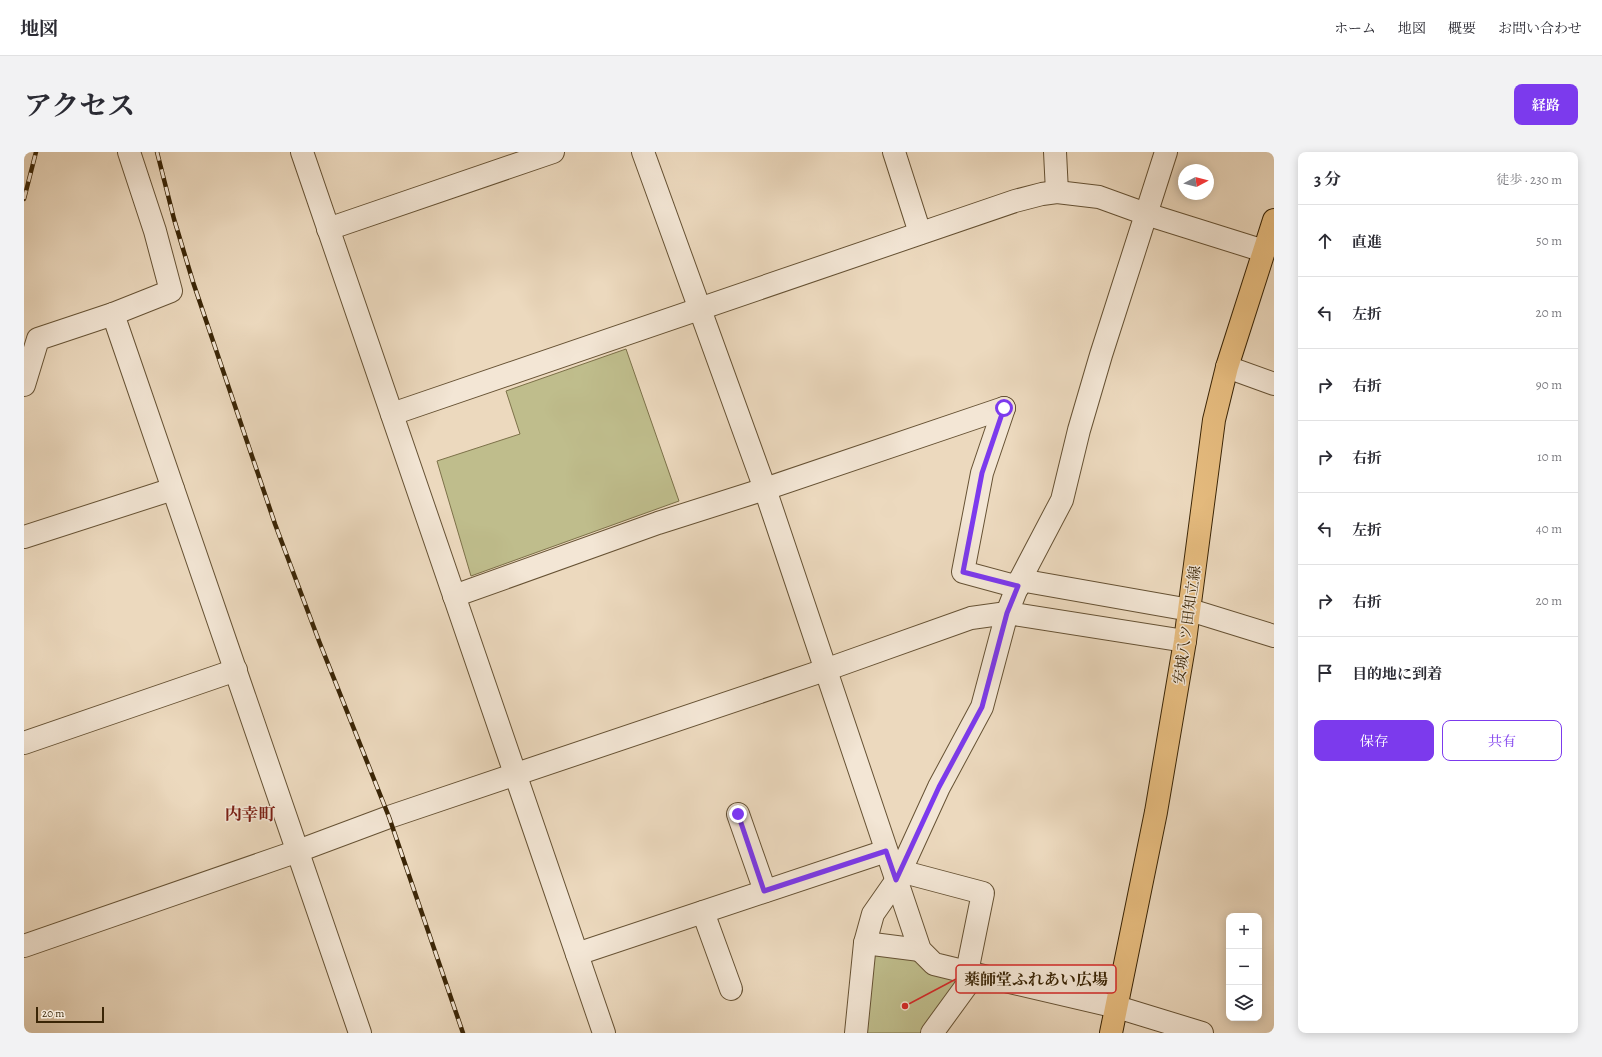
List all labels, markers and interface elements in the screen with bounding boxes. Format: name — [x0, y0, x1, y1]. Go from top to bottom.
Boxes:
text: 地図 — [20, 16, 58, 42]
text: ホーム — [1334, 19, 1376, 38]
text: 地図 — [1398, 19, 1426, 38]
text: 概要 — [1448, 19, 1476, 38]
text: お問い合わせ — [1498, 19, 1582, 38]
button: 経路 — [1514, 84, 1578, 125]
text: アクセス — [24, 87, 135, 125]
north arrow — [1178, 164, 1214, 200]
text: 3 分 — [1314, 168, 1341, 191]
text: 徒歩 · 230 m — [1496, 171, 1562, 188]
icon: ahead — [1314, 230, 1336, 252]
text: 直進 — [1352, 232, 1382, 252]
text: 50 m — [1536, 232, 1562, 249]
icon: left — [1314, 302, 1336, 324]
text: 左折 — [1352, 304, 1382, 324]
text: 20 m — [1536, 304, 1562, 321]
icon: right — [1314, 374, 1336, 396]
text: 右折 — [1352, 376, 1382, 396]
text: 90 m — [1536, 376, 1562, 393]
route start — [995, 399, 1013, 417]
icon: right — [1314, 446, 1336, 468]
text: 右折 — [1352, 448, 1382, 468]
text: 10 m — [1537, 448, 1562, 465]
icon: left — [1314, 518, 1336, 540]
text: 左折 — [1352, 520, 1382, 540]
text: 40 m — [1536, 520, 1562, 537]
street label: 安城八ツ田知立線 — [1169, 564, 1205, 686]
icon: right — [1314, 590, 1336, 612]
text: 右折 — [1352, 592, 1382, 612]
text: 20 m — [1536, 592, 1562, 609]
icon: arrive — [1314, 662, 1336, 684]
text: 目的地に到着 — [1352, 664, 1442, 684]
button: 保存 — [1314, 720, 1434, 761]
button: 共有 — [1442, 720, 1562, 761]
district label: 内幸町 — [225, 803, 276, 826]
route end — [729, 805, 747, 823]
map controls — [1226, 913, 1262, 1021]
button: + — [1226, 913, 1262, 949]
button: − — [1226, 949, 1262, 985]
callout: 薬師堂ふれあい広場 — [956, 965, 1116, 993]
text: 薬師堂ふれあい広場 — [964, 969, 1108, 991]
button: layers — [1226, 985, 1262, 1021]
scale bar — [36, 1005, 104, 1024]
text: 20 m — [42, 1006, 64, 1021]

